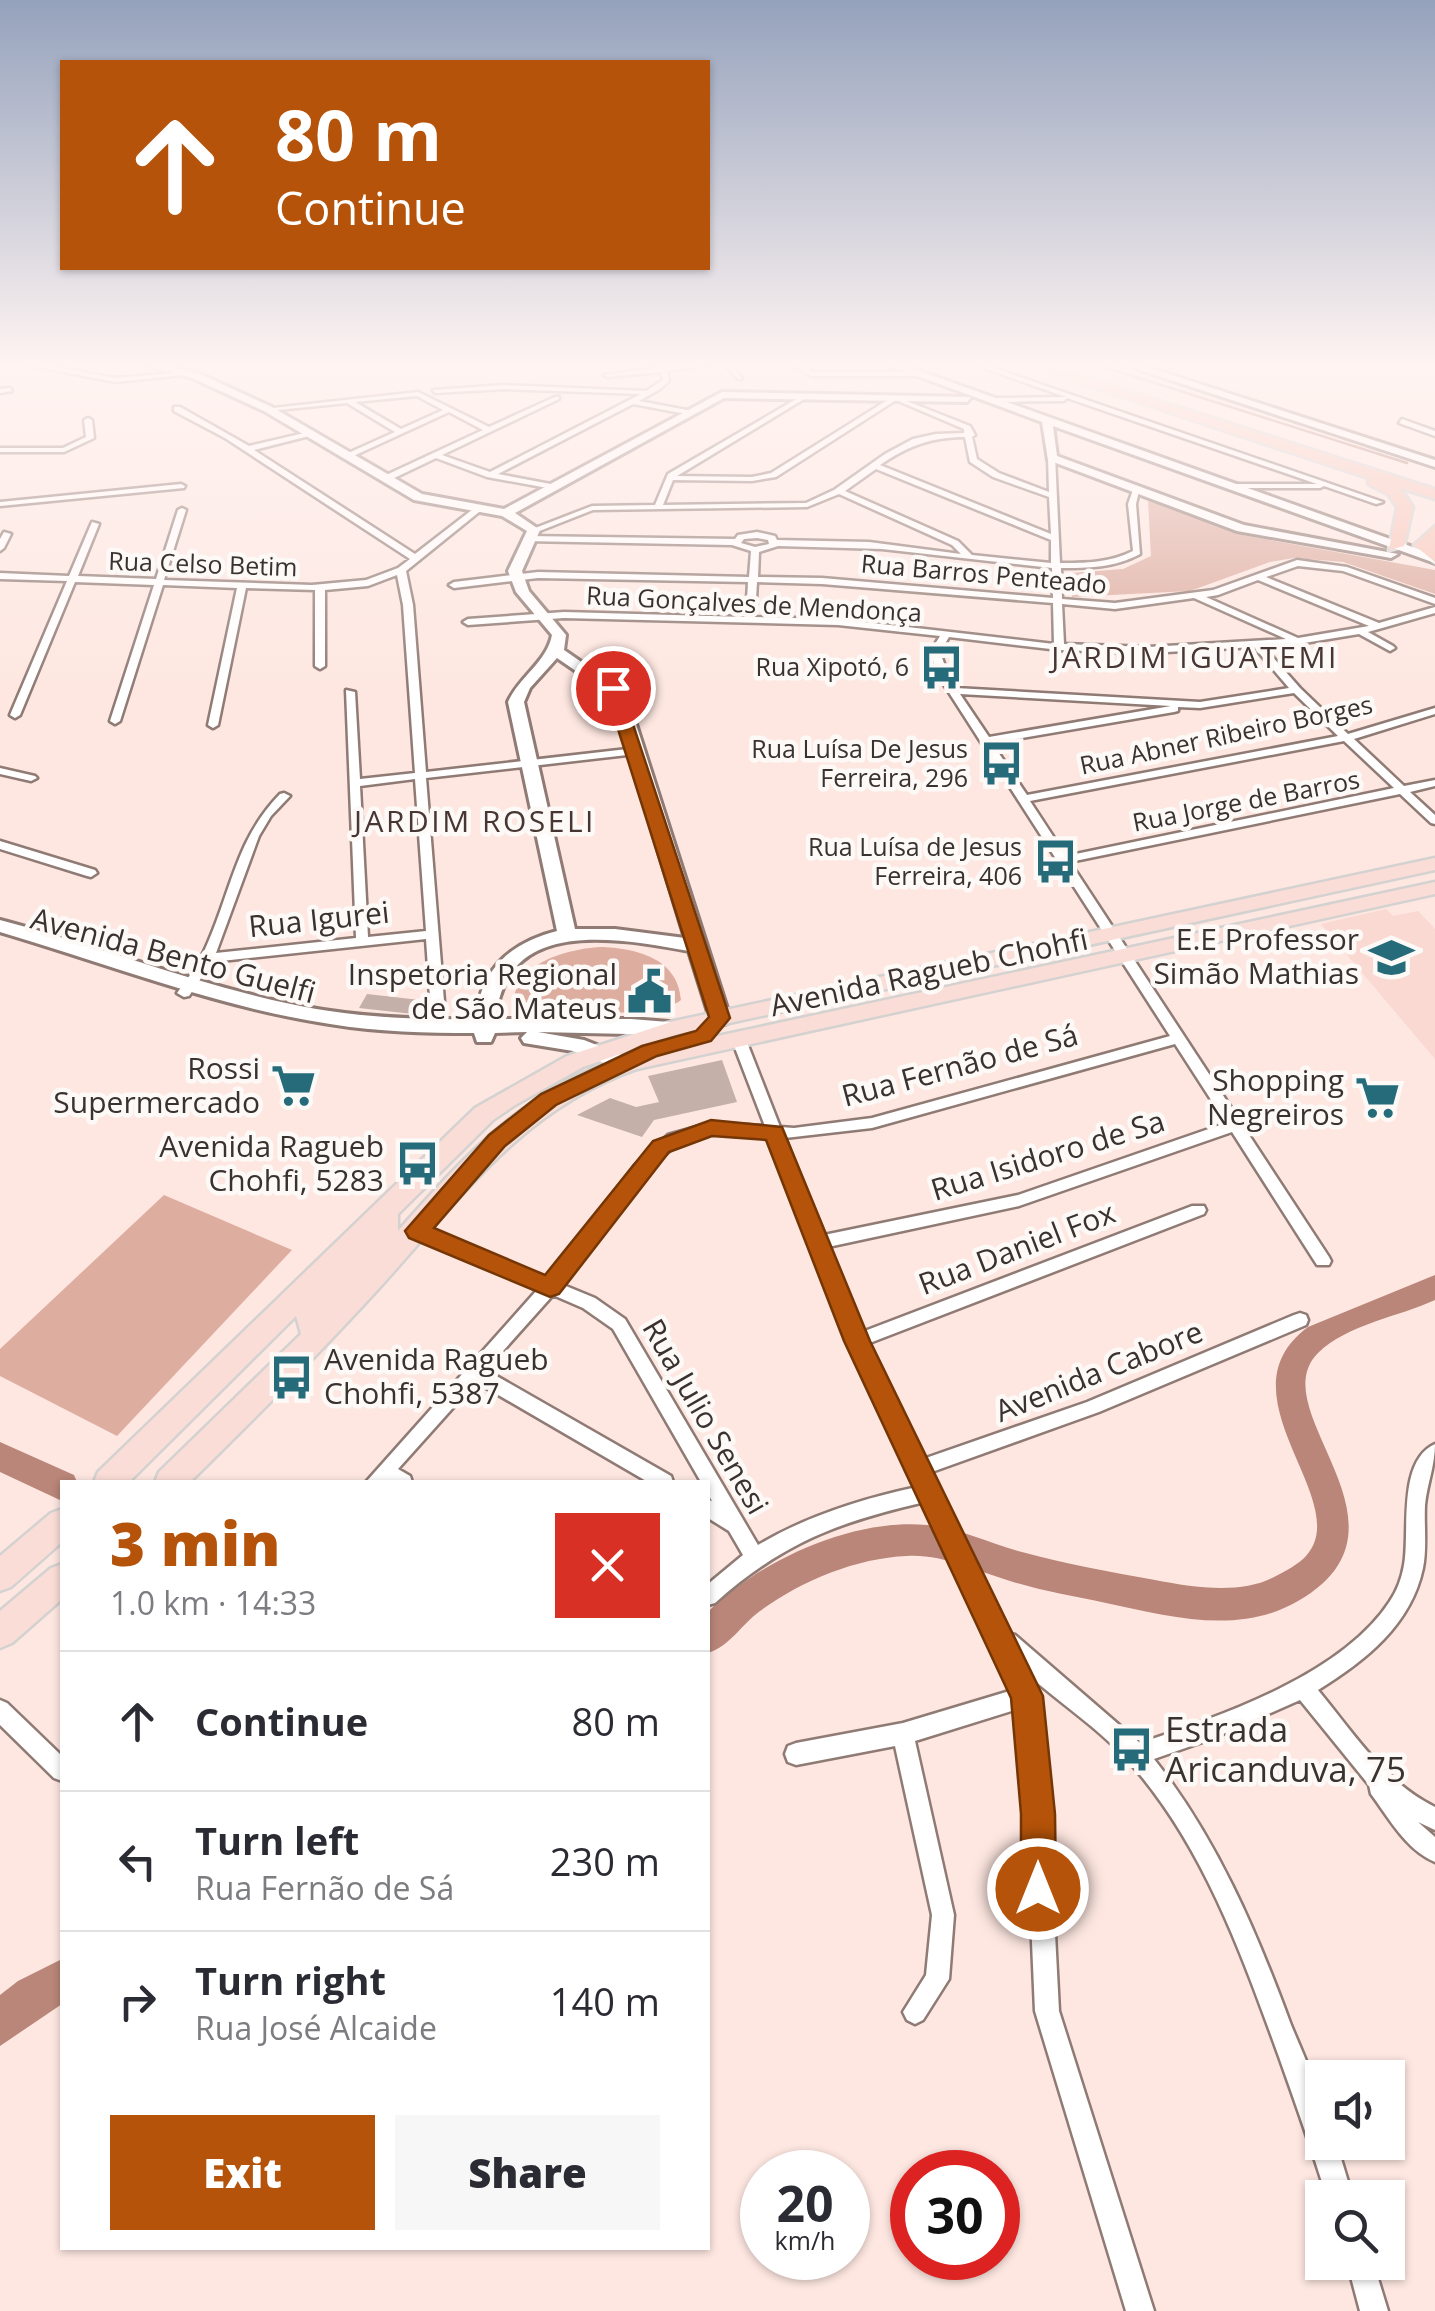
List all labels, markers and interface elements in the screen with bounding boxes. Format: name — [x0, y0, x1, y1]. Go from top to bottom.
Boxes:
text: 80 m — [275, 86, 442, 182]
icon: ahead — [110, 100, 240, 230]
text: Continue — [275, 177, 466, 238]
street label: Rua Celso Betim — [108, 543, 298, 583]
street label: Rua Barros Penteado — [860, 545, 1108, 601]
street label: Rua Gonçalves de Mendonça — [585, 577, 923, 629]
district label: JARDIM IGUATEMI — [1048, 636, 1339, 677]
bus stop icon: Rua Xipotó, 6 — [918, 643, 966, 691]
pin — [571, 646, 656, 731]
place label: Rua Xipotó, 6 — [756, 649, 909, 683]
icon: arrive — [586, 661, 641, 716]
street label: Rua Abner Ribeiro Borges — [1076, 686, 1375, 782]
place label: Rua Luísa De Jesus Ferreira, 296 — [751, 731, 968, 794]
bus stop icon: Rua Luísa De Jesus Ferreira, 296 — [977, 739, 1025, 787]
street label: Rua Jorge de Barros — [1129, 761, 1362, 839]
district label: JARDIM ROSELI — [351, 800, 596, 841]
place label: Rua Luísa de Jesus Ferreira, 406 — [808, 829, 1022, 892]
bus stop icon: Rua Luísa de Jesus Ferreira, 406 — [1031, 837, 1079, 885]
street label: Rua Igurei — [247, 891, 391, 946]
street label: Avenida Bento Guelfi — [27, 897, 320, 1012]
street label: Avenida Ragueb Chohfi — [766, 918, 1091, 1025]
place label: E.E Professor Simão Mathias — [1153, 918, 1359, 993]
school or university icon: E.E Professor Simão Mathias — [1368, 933, 1416, 981]
place label: Inspetoria Regional de São Mateus — [348, 953, 617, 1028]
public building icon: Inspetoria Regional de São Mateus — [626, 968, 674, 1016]
street label: Rua Fernão de Sá — [837, 1013, 1082, 1116]
place label: Rossi Supermercado — [53, 1047, 260, 1122]
place label: Shopping Negreiros — [1207, 1059, 1344, 1134]
supermarket icon: Rossi Supermercado — [269, 1062, 317, 1110]
supermarket icon: Shopping Negreiros — [1353, 1074, 1401, 1122]
street label: Rua Isidoro de Sa — [926, 1100, 1169, 1210]
place label: Avenida Ragueb Chohfi, 5283 — [159, 1125, 384, 1200]
bus stop icon: Avenida Ragueb Chohfi, 5283 — [393, 1140, 441, 1188]
street label: Rua Daniel Fox — [912, 1191, 1121, 1304]
street label: Avenida Cabore — [988, 1310, 1208, 1431]
street label: Rua Julio Senesi — [634, 1311, 779, 1521]
place label: Avenida Ragueb Chohfi, 5387 — [324, 1338, 549, 1413]
bus stop icon: Avenida Ragueb Chohfi, 5387 — [267, 1353, 315, 1401]
text: 3 min — [110, 1502, 280, 1584]
button: close — [555, 1513, 660, 1618]
text: 1.0 km · 14:33 — [110, 1581, 316, 1624]
icon: ahead — [110, 1694, 165, 1749]
text: Continue — [195, 1695, 368, 1747]
text: 80 m — [571, 1695, 660, 1747]
place label: Estrada Aricanduva, 75 — [1165, 1705, 1406, 1792]
bus stop icon: Estrada Aricanduva, 75 — [1108, 1726, 1156, 1774]
text: Turn left — [195, 1814, 359, 1866]
icon: left — [110, 1834, 165, 1889]
text: 230 m — [550, 1835, 660, 1887]
position arrow — [986, 1837, 1090, 1941]
text: Rua Fernão de Sá — [195, 1866, 454, 1909]
text: Turn right — [195, 1954, 386, 2006]
icon: right — [110, 1974, 165, 2029]
text: 140 m — [550, 1975, 660, 2027]
text: Rua José Alcaide — [195, 2006, 437, 2049]
map controls — [1305, 2060, 1405, 2280]
button: sound — [1305, 2060, 1405, 2160]
button: Exit — [110, 2115, 375, 2230]
button: Share — [395, 2115, 660, 2230]
speed limit sign: 30 — [890, 2150, 1020, 2280]
text: 20 — [776, 2169, 834, 2237]
button: search — [1305, 2180, 1405, 2280]
text: km/h — [775, 2223, 835, 2257]

